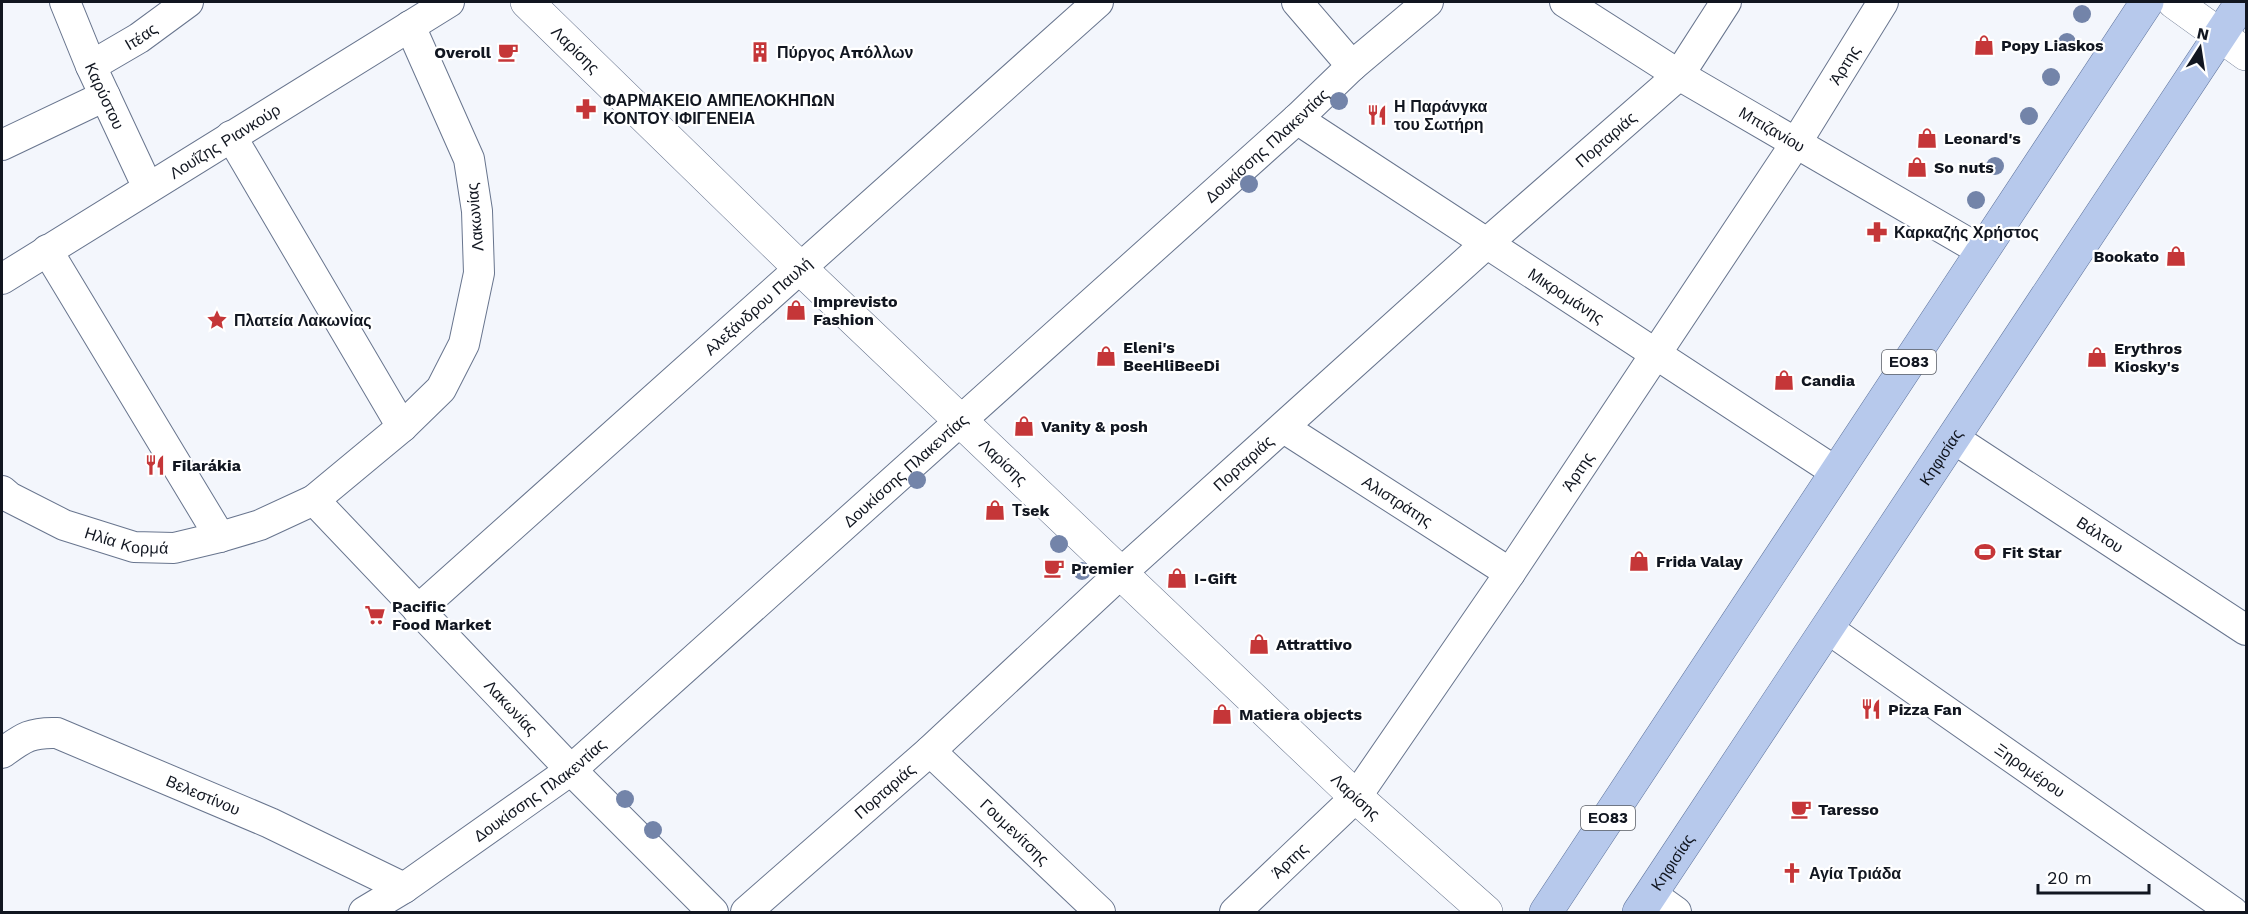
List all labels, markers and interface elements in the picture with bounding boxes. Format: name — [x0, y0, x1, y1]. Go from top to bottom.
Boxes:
street label: Ιτέας — [121, 18, 161, 54]
north arrow — [2170, 18, 2230, 78]
street label: Λαρίσης — [548, 22, 604, 77]
text: N — [2195, 23, 2211, 44]
shop icon: Popy Liaskos — [1972, 33, 1996, 57]
place label: Popy Liaskos — [2001, 36, 2104, 55]
cafe icon: Overoll — [496, 40, 520, 64]
building icon: Πύργος Απόλλων — [748, 40, 772, 64]
street label: Άρτης — [1825, 42, 1864, 88]
place label: Overoll — [434, 43, 492, 62]
place label: Πύργος Απόλλων — [777, 43, 913, 62]
street label: Καρύστου — [81, 60, 129, 132]
street label: Δουκίσσης Πλακεντίας — [1201, 84, 1333, 206]
place label: ΦΑΡΜΑΚΕΙΟ ΑΜΠΕΛΟΚΗΠΩΝ ΚΟΝΤΟΥ ΙΦΙΓΕΝΕΙΑ — [603, 91, 835, 128]
pharmacy icon: ΦΑΡΜΑΚΕΙΟ ΑΜΠΕΛΟΚΗΠΩΝ ΚΟΝΤΟΥ ΙΦΙΓΕΝΕΙΑ — [574, 97, 598, 121]
place label: Η Παράνγκα του Σωτήρη — [1394, 97, 1487, 134]
street label: Λουΐζης Ριανκούρ — [166, 100, 284, 182]
street label: Μπιζανίου — [1736, 102, 1808, 156]
restaurant icon: Η Παράνγκα του Σωτήρη — [1365, 103, 1389, 127]
street label: Πορταριάς — [1571, 107, 1640, 171]
shop icon: Leonard's — [1915, 126, 1939, 150]
place label: Leonard's — [1944, 129, 2021, 148]
shop icon: So nuts — [1905, 155, 1929, 179]
place label: So nuts — [1934, 158, 1994, 177]
street label: Λακωνίας — [463, 182, 487, 252]
pharmacy icon: Καρκαζής Χρήστος — [1865, 220, 1889, 244]
place label: Καρκαζής Χρήστος — [1894, 223, 2039, 242]
shop icon: Bookato — [2164, 244, 2188, 268]
place label: Bookato — [2093, 247, 2159, 266]
street label: Αλεξάνδρου Παυλή — [700, 253, 815, 359]
street label: Μικρομάνης — [1525, 264, 1608, 327]
place label: Imprevisto Fashion — [813, 292, 898, 329]
shop icon: Imprevisto Fashion — [784, 298, 808, 322]
place icon: Πλατεία Λακωνίας — [205, 308, 229, 332]
place label: Πλατεία Λακωνίας — [234, 311, 372, 330]
place label: Eleni's BeeHliBeeDi — [1123, 338, 1220, 375]
place label: Erythros Kiosky's — [2114, 339, 2182, 376]
shop icon: Eleni's BeeHliBeeDi — [1094, 344, 1118, 368]
shop icon: Erythros Kiosky's — [2085, 345, 2109, 369]
road number: ΕΟ83 — [1882, 350, 1936, 374]
shop icon: Candia — [1772, 368, 1796, 392]
place label: Candia — [1801, 371, 1856, 390]
street label: Δουκίσσης Πλακεντίας — [839, 410, 971, 531]
shop icon: Vanity & posh — [1012, 414, 1036, 438]
place label: Vanity & posh — [1041, 417, 1148, 436]
street label: Κηφισίας — [1915, 425, 1966, 489]
street label: Πορταριάς — [1209, 431, 1277, 495]
street label: Λαρίσης — [976, 434, 1032, 489]
street label: Άρτης — [1558, 448, 1598, 494]
restaurant icon: Filarákia — [143, 453, 167, 477]
place label: Filarákia — [172, 456, 242, 475]
street label: Αλιστράτης — [1359, 471, 1437, 531]
shop icon: Τsek — [983, 498, 1007, 522]
place label: Τsek — [1012, 501, 1050, 520]
street label: Βάλτου — [2073, 512, 2127, 557]
street label: Ηλία Κορμά — [82, 523, 169, 557]
sports icon: Fit Star — [1973, 540, 1997, 564]
place label: Fit Star — [2002, 543, 2062, 562]
shop icon: Frida Valay — [1627, 549, 1651, 573]
place label: Frida Valay — [1656, 552, 1744, 571]
cafe icon: Premier — [1042, 556, 1066, 580]
place label: Premier — [1071, 559, 1134, 578]
shop icon: I-Gift — [1165, 566, 1189, 590]
place label: I-Gift — [1194, 569, 1237, 588]
place label: Pacific Food Market — [392, 597, 491, 634]
supermarket icon: Pacific Food Market — [363, 603, 387, 627]
shop icon: Attrattivo — [1247, 632, 1271, 656]
place label: Attrattivo — [1276, 635, 1352, 654]
street label: Λακωνίας — [481, 676, 542, 739]
restaurant icon: Pizza Fan — [1859, 697, 1883, 721]
place label: Pizza Fan — [1888, 700, 1962, 719]
shop icon: Matiera objects — [1210, 702, 1234, 726]
place label: Matiera objects — [1239, 705, 1362, 724]
street label: Δουκίσσης Πλακεντίας — [470, 734, 610, 845]
street label: Ξηρομέρου — [1992, 739, 2069, 801]
street label: Πορταριάς — [850, 759, 919, 822]
street label: Λαρίσης — [1328, 769, 1384, 823]
street label: Βελεστίνου — [163, 771, 243, 819]
street label: Γουμενίτσης — [977, 794, 1054, 869]
cafe icon: Taresso — [1789, 797, 1813, 821]
place label: Taresso — [1818, 800, 1879, 819]
road number: ΕΟ83 — [1581, 806, 1635, 830]
street label: Κηφισίας — [1647, 830, 1698, 894]
street label: Άρτης — [1267, 839, 1312, 882]
scale bar — [2038, 857, 2149, 895]
church icon: Αγία Τριάδα — [1780, 861, 1804, 885]
place label: Αγία Τριάδα — [1809, 864, 1901, 883]
text: 20 m — [2047, 867, 2092, 888]

